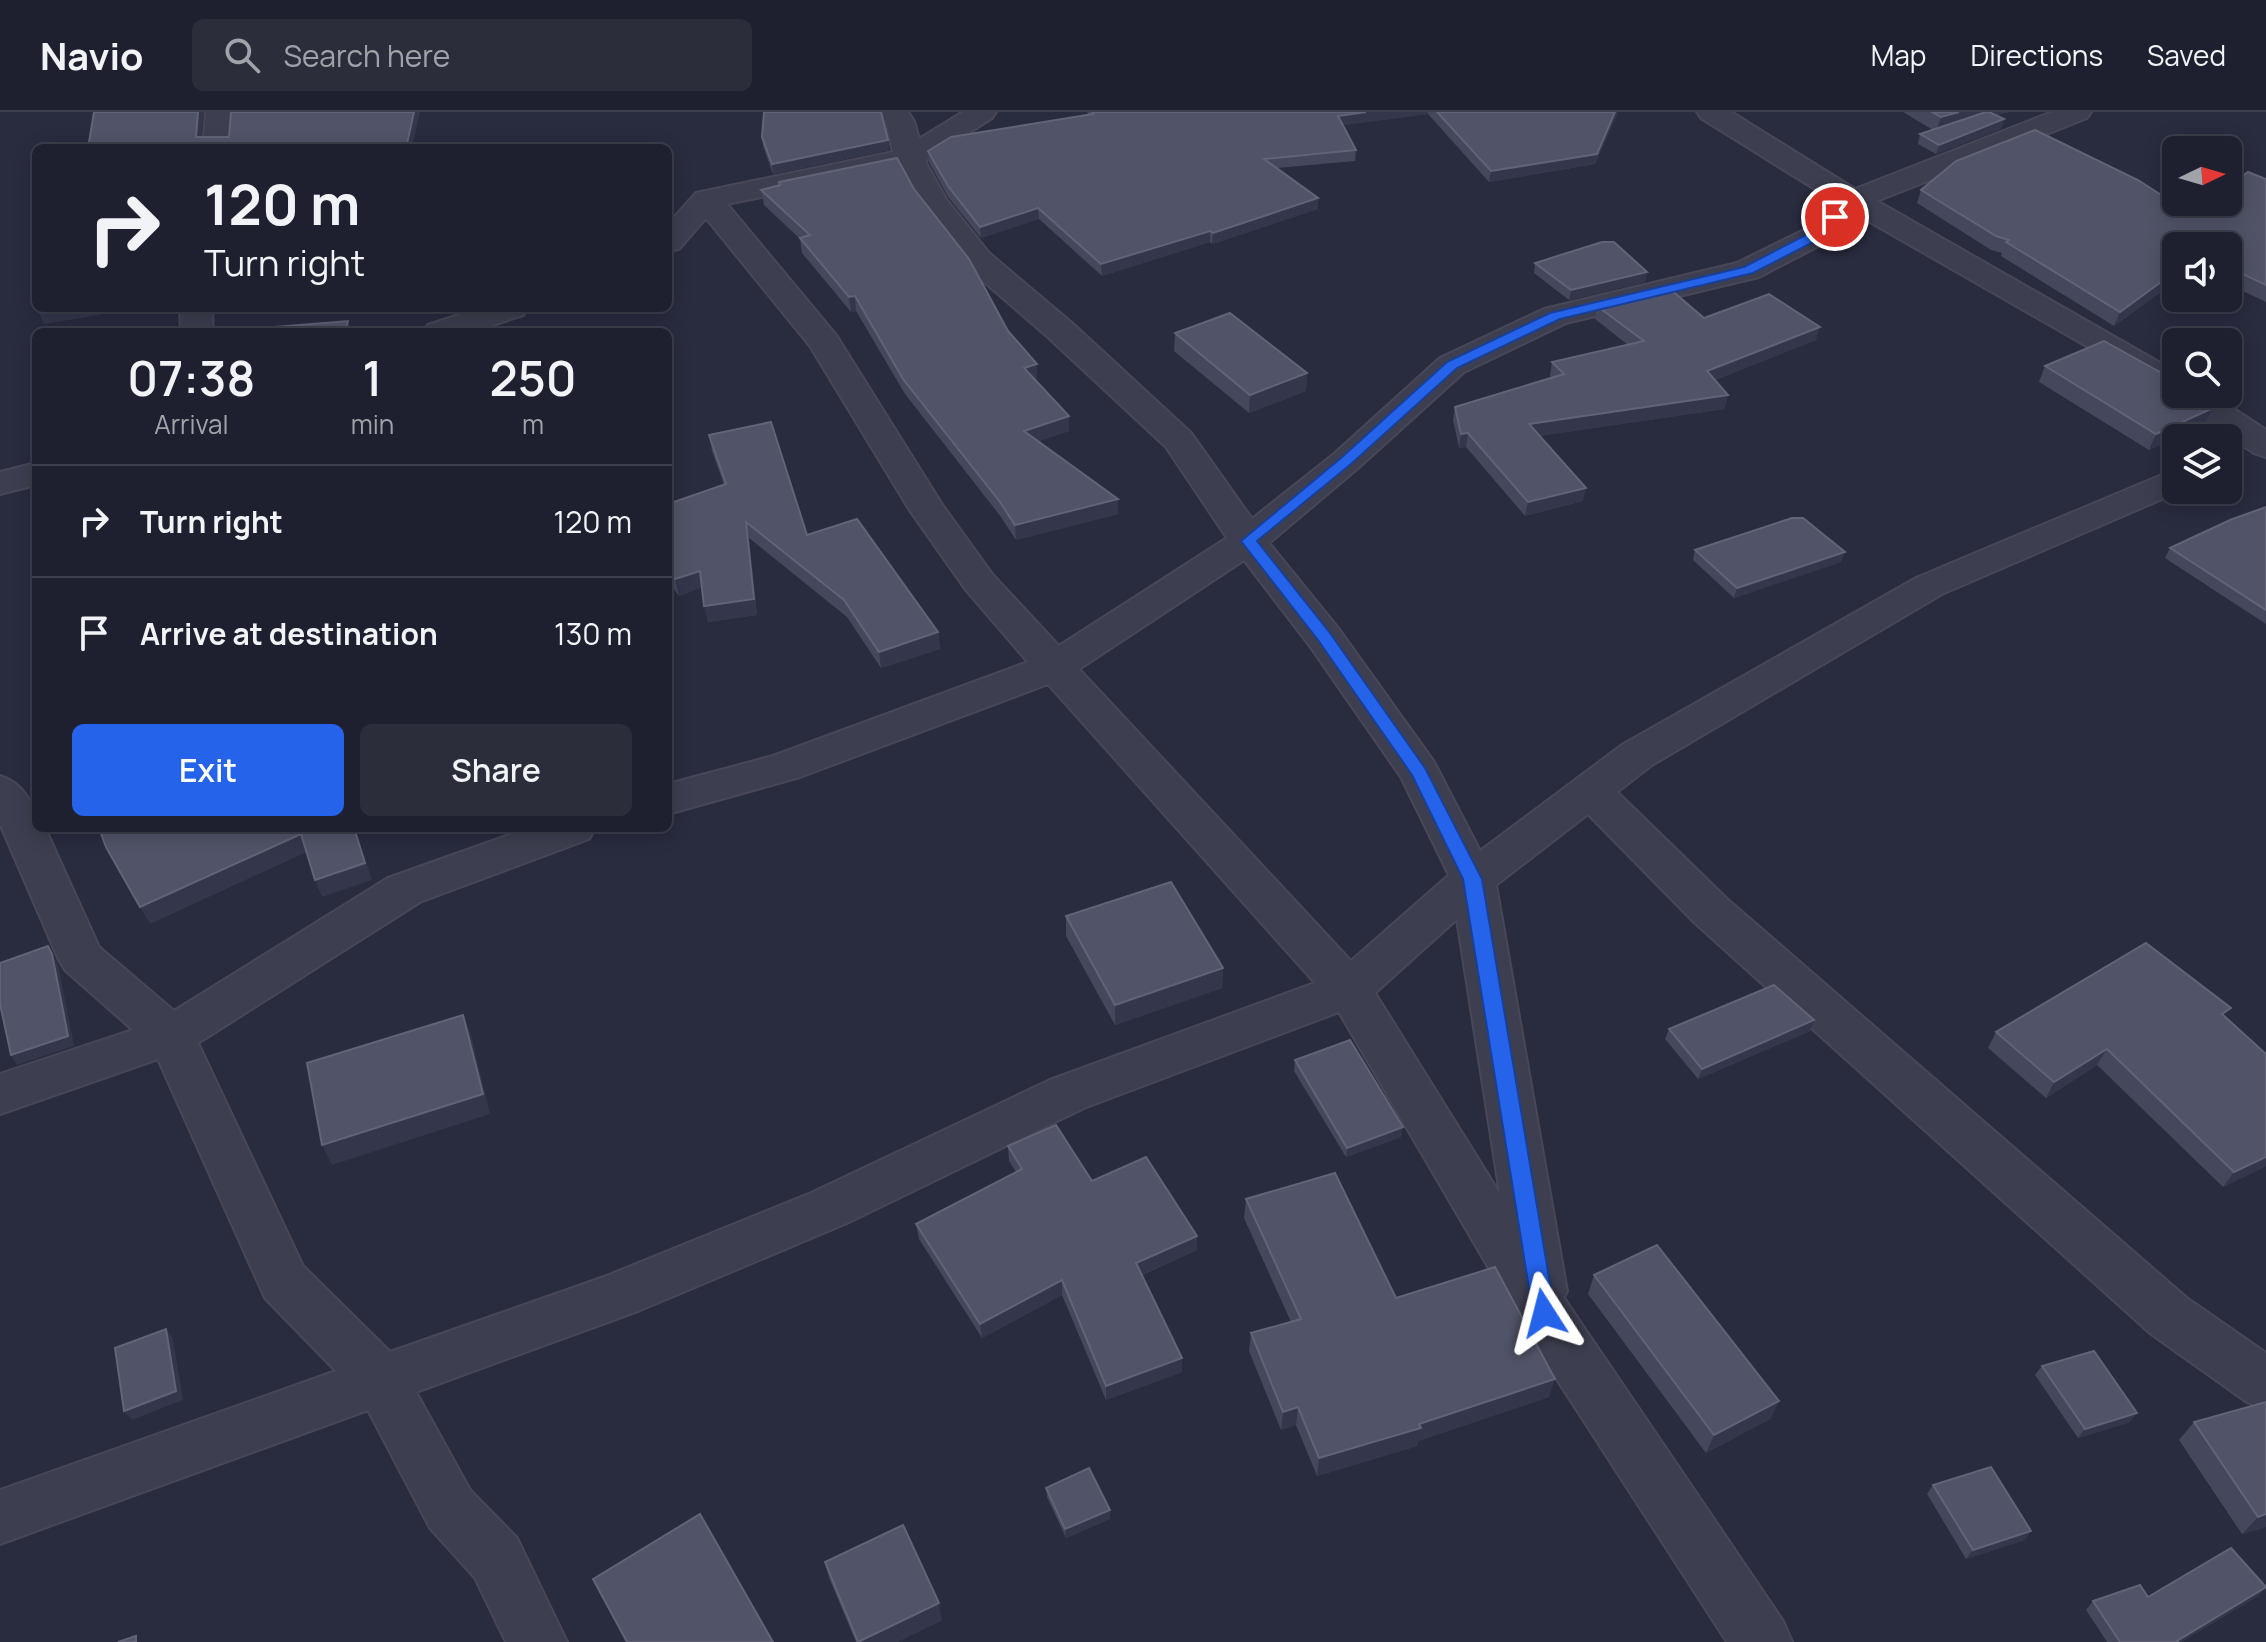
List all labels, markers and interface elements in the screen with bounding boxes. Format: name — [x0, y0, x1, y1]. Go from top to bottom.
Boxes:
search box — [192, 19, 752, 91]
text: Navio — [40, 29, 144, 81]
icon: search — [220, 33, 264, 77]
text: Search here — [284, 35, 450, 76]
text: Map — [1871, 36, 1926, 74]
text: Directions — [1970, 36, 2103, 74]
text: Saved — [2147, 36, 2226, 74]
north arrow — [2162, 136, 2242, 216]
map controls — [2162, 136, 2242, 504]
text: 120 m — [204, 165, 360, 242]
icon: right — [72, 176, 176, 280]
pin — [1801, 183, 1869, 251]
icon: arrive — [1813, 195, 1857, 239]
button: sound — [2162, 232, 2242, 312]
text: Turn right — [204, 238, 365, 287]
button: search — [2162, 328, 2242, 408]
text: 07:38 — [127, 345, 255, 410]
text: 1 — [362, 345, 383, 410]
text: 250 — [490, 345, 577, 410]
text: Arrival — [154, 406, 228, 442]
text: min — [351, 406, 394, 442]
text: m — [522, 406, 544, 442]
button: layers — [2162, 424, 2242, 504]
icon: right — [72, 499, 116, 543]
text: Turn right — [140, 501, 283, 542]
text: 120 m — [553, 501, 632, 542]
icon: arrive — [72, 611, 116, 655]
text: Arrive at destination — [140, 613, 438, 654]
text: 130 m — [554, 613, 632, 654]
button: Exit — [72, 724, 344, 816]
button: Share — [360, 724, 632, 816]
position arrow — [1502, 1271, 1586, 1355]

